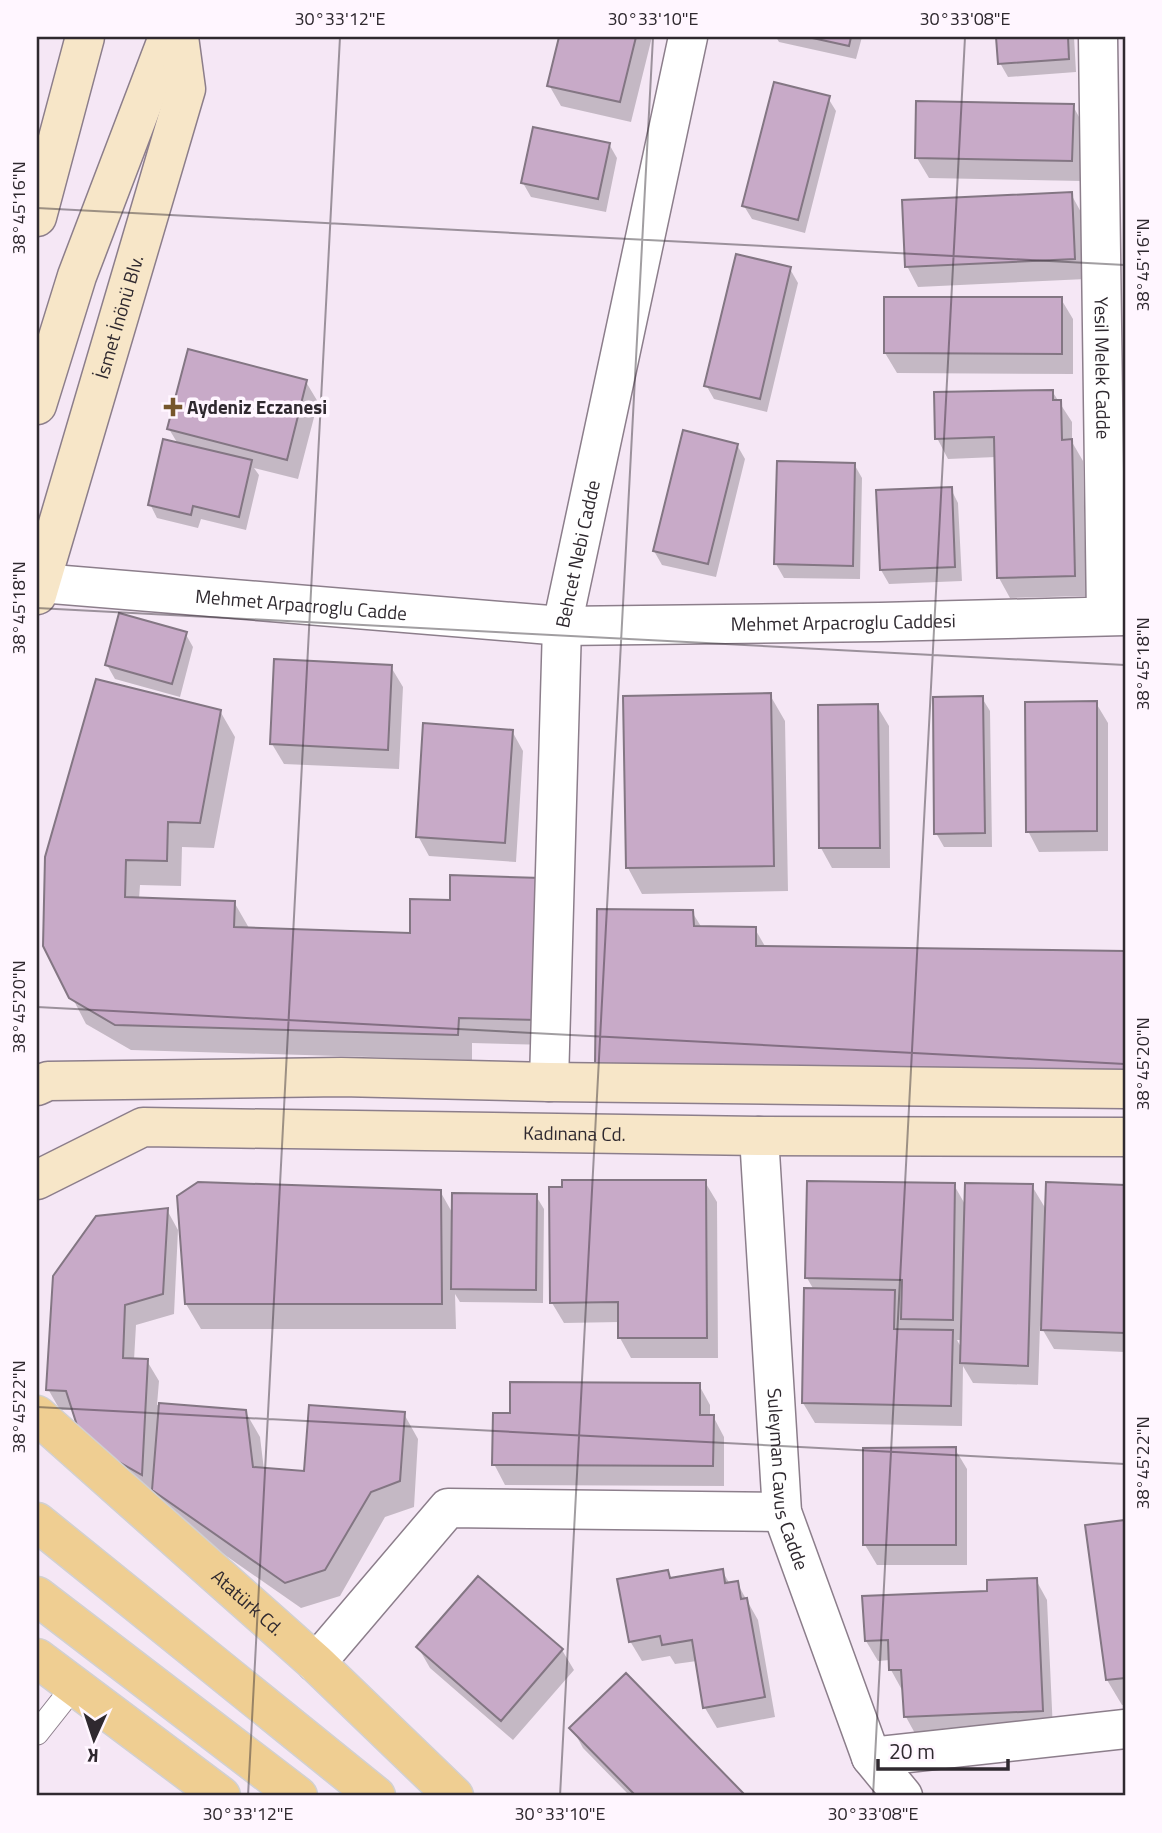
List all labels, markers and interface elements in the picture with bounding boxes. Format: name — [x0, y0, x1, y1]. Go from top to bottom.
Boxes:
text: 30°33'12"E — [295, 5, 386, 32]
text: 30°33'10"E — [608, 5, 699, 32]
text: 30°33'08"E — [920, 5, 1011, 32]
text: 38°45'16"N — [5, 161, 32, 255]
text: 38°45'16"N — [1129, 218, 1156, 312]
street label: İsmet İnönü Blv. — [86, 251, 150, 382]
street label: Yesil Melek Cadde — [1088, 297, 1119, 439]
place label: Aydeniz Eczanesi — [187, 392, 327, 421]
marker: Aydeniz Eczanesi — [165, 399, 181, 415]
street label: Behcet Nebi Cadde — [547, 477, 607, 630]
text: 38°45'18"N — [5, 561, 32, 655]
street label: Mehmet Arpacroglu Cadde — [194, 581, 408, 627]
street label: Mehmet Arpacroglu Caddesi — [730, 605, 956, 638]
text: 38°45'18"N — [1129, 617, 1156, 711]
text: 38°45'20"N — [5, 960, 32, 1054]
text: 38°45'20"N — [1129, 1017, 1156, 1111]
street label: Kadınana Cd. — [523, 1118, 626, 1148]
text: 38°45'22"N — [5, 1360, 32, 1454]
street label: Suleyman Cavus Cadde — [760, 1387, 817, 1574]
text: 38°45'22"N — [1129, 1416, 1156, 1510]
street label: Atatürk Cd. — [206, 1562, 291, 1642]
north arrow — [60, 1703, 130, 1773]
scale bar — [878, 1728, 1008, 1772]
text: 20 m — [889, 1735, 935, 1767]
text: K — [87, 1742, 99, 1771]
text: 30°33'12"E — [203, 1800, 294, 1827]
text: 30°33'10"E — [515, 1800, 606, 1827]
text: 30°33'08"E — [828, 1800, 919, 1827]

